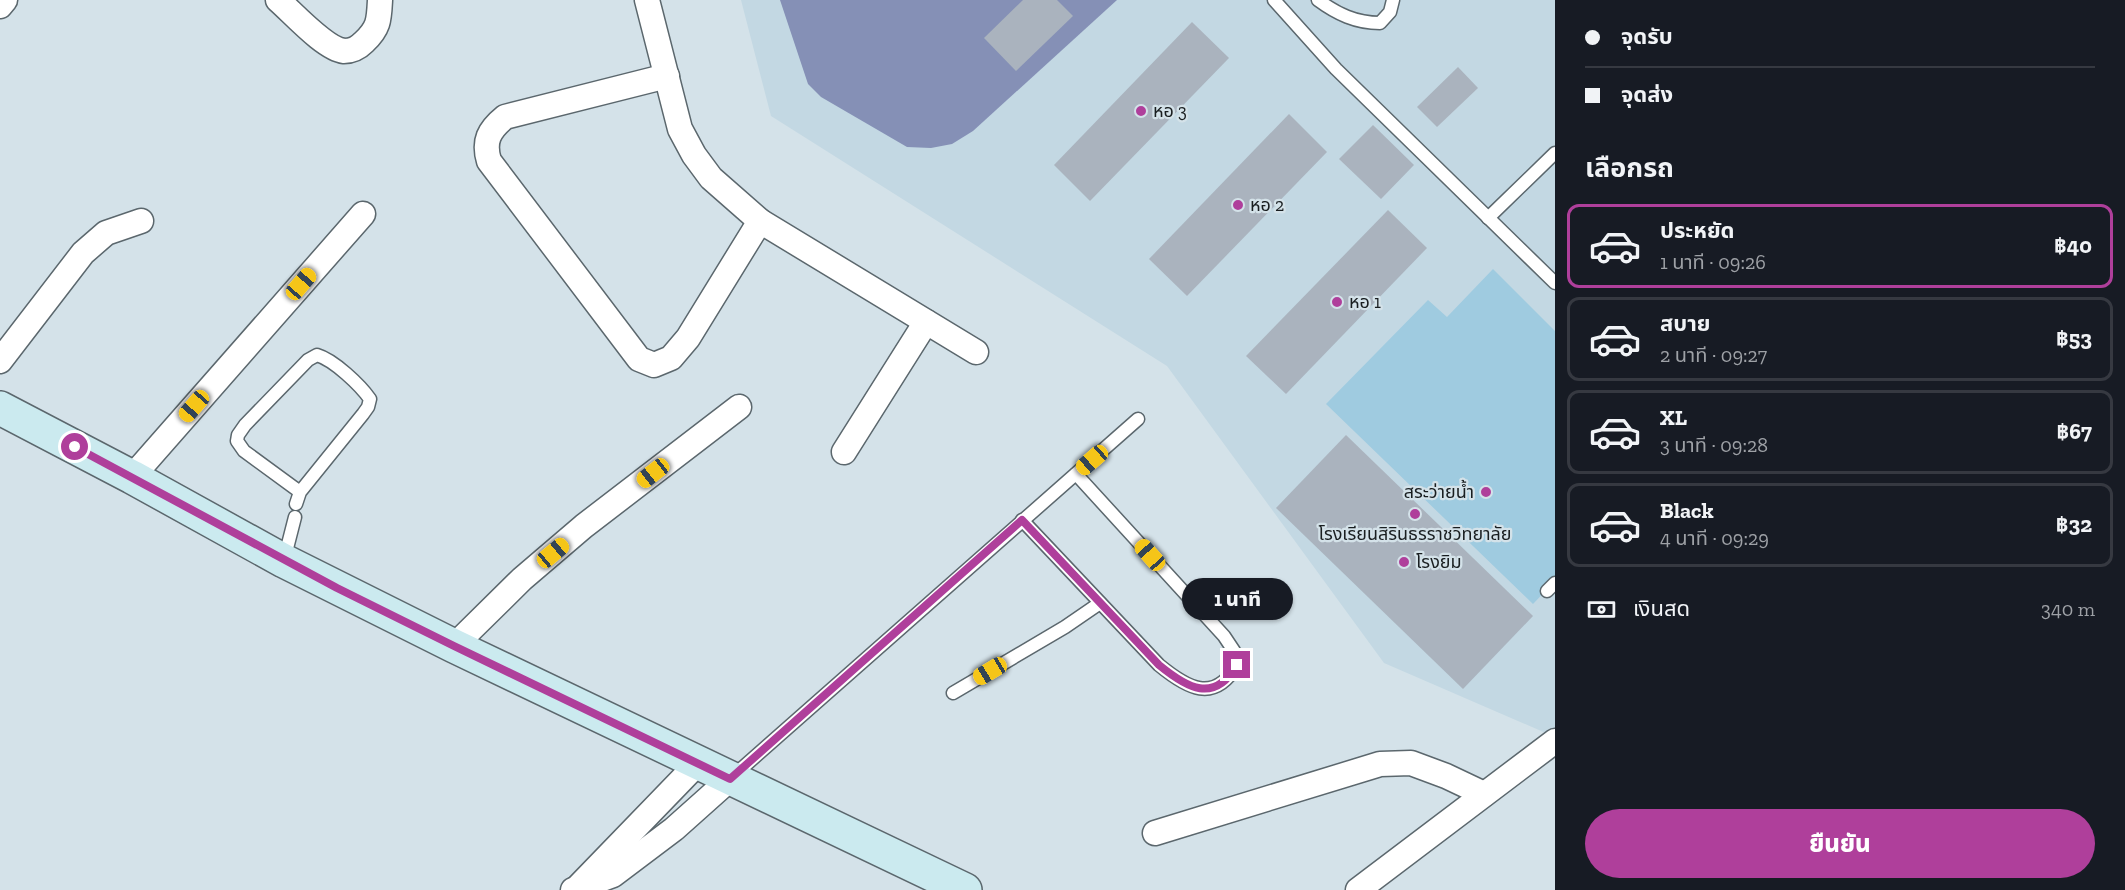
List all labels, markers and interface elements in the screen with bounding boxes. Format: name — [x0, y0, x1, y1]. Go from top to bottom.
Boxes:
text: จุดรับ — [1621, 23, 1673, 50]
text: จุดส่ง — [1621, 81, 1673, 108]
place label: หอ 3 — [1153, 100, 1187, 122]
marker: หอ 3 — [1134, 104, 1148, 118]
text: เลือกรถ — [1585, 152, 1674, 184]
place label: หอ 2 — [1250, 194, 1284, 216]
marker: หอ 2 — [1231, 198, 1245, 212]
text: ประหยัด — [1660, 217, 1735, 244]
icon: car — [1588, 219, 1642, 273]
text: ฿40 — [2054, 232, 2092, 259]
text: 1 นาที · 09:26 — [1660, 250, 1766, 274]
car — [282, 265, 320, 303]
place label: หอ 1 — [1349, 291, 1381, 313]
marker: หอ 1 — [1330, 295, 1344, 309]
text: สบาย — [1660, 310, 1710, 337]
icon: car — [1588, 312, 1642, 366]
text: ฿53 — [2056, 325, 2092, 352]
text: 2 นาที · 09:27 — [1660, 343, 1767, 367]
car — [175, 387, 213, 425]
text: XL — [1660, 404, 1687, 431]
icon: car — [1588, 405, 1642, 459]
text: ฿67 — [2056, 418, 2092, 445]
route start — [61, 433, 88, 460]
text: 3 นาที · 09:28 — [1660, 433, 1768, 457]
car — [1073, 441, 1111, 479]
car — [633, 455, 673, 491]
place label: สระว่ายน้ำ — [1404, 479, 1474, 503]
marker: สระว่ายน้ำ — [1479, 485, 1493, 499]
text: Black — [1660, 497, 1714, 524]
icon: car — [1588, 498, 1642, 552]
marker: โรงเรียนสิรินธรราชวิทยาลัย — [1408, 507, 1422, 521]
text: ฿32 — [2056, 511, 2092, 538]
place label: โรงเรียนสิรินธรราชวิทยาลัย — [1319, 523, 1511, 545]
text: 4 นาที · 09:29 — [1660, 526, 1769, 550]
car — [533, 535, 573, 571]
car — [1131, 536, 1169, 574]
place label: โรงยิม — [1416, 551, 1462, 573]
marker: โรงยิม — [1397, 555, 1411, 569]
callout: 1 นาที — [1182, 578, 1292, 620]
text: 1 นาที — [1214, 587, 1261, 611]
icon: cash — [1585, 593, 1618, 626]
text: เงินสด — [1633, 595, 1690, 622]
text: 340 m — [2041, 597, 2095, 621]
route end — [1223, 651, 1250, 678]
car — [970, 654, 1010, 688]
button: ยืนยัน — [1585, 809, 2095, 878]

